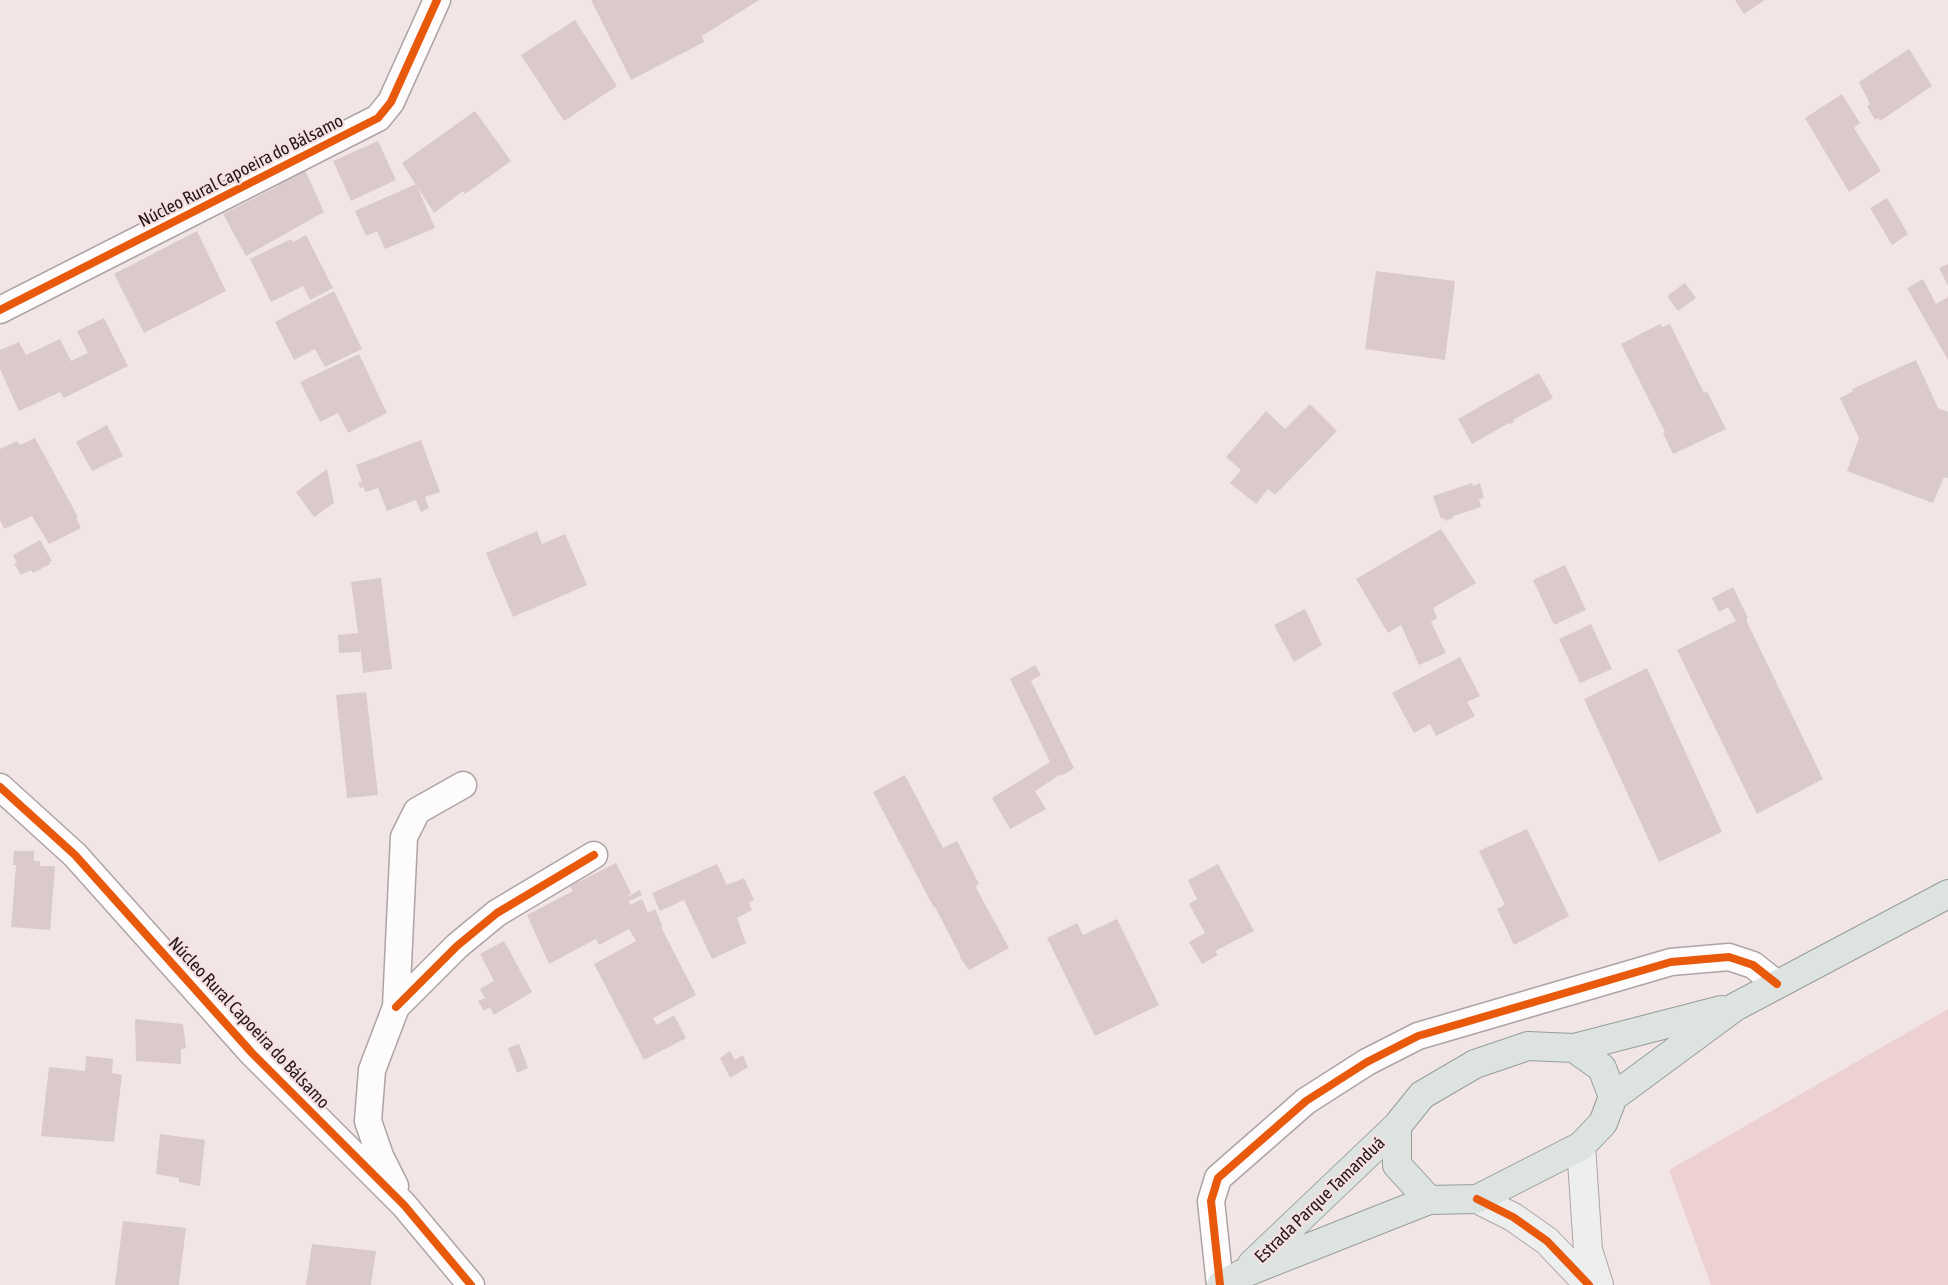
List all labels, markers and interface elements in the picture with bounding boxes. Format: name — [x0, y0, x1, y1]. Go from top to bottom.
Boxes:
street label: Núcleo Rural Capoeira do Bálsamo — [135, 110, 347, 232]
street label: Núcleo Rural Capoeira do Bálsamo — [164, 933, 334, 1113]
street label: Estrada Parque Tamanduá — [1250, 1132, 1390, 1268]

